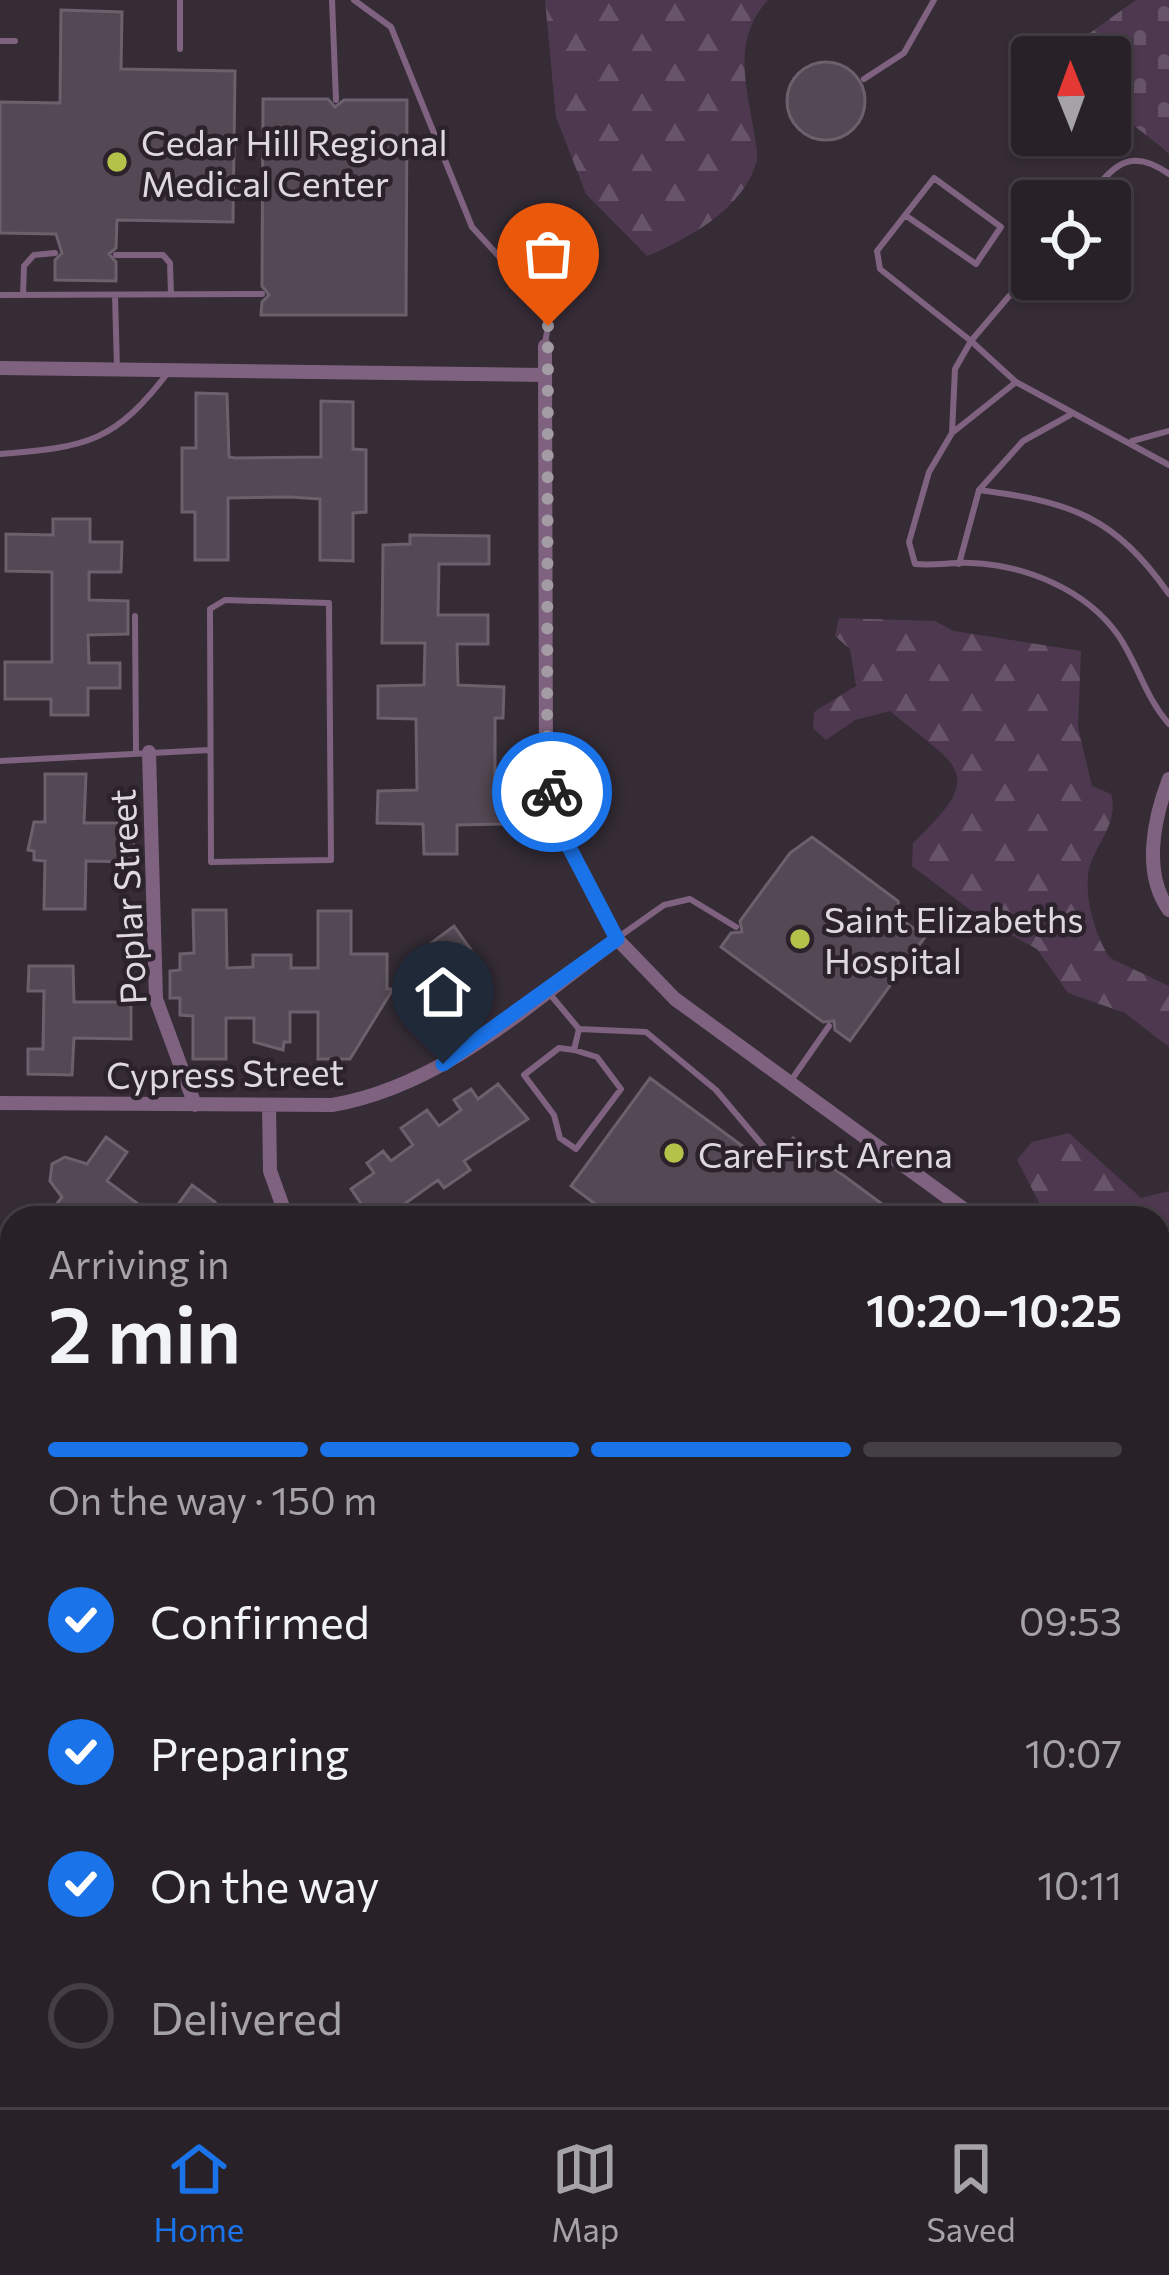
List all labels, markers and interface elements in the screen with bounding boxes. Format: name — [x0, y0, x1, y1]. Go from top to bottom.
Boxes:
north arrow — [1011, 36, 1131, 156]
map controls — [1011, 36, 1131, 300]
place label: Cedar Hill Regional Medical Center — [141, 119, 448, 204]
marker: Cedar Hill Regional Medical Center — [104, 149, 130, 175]
button: locate — [1011, 180, 1131, 300]
pin — [497, 203, 599, 326]
icon: bag — [515, 221, 581, 287]
courier — [492, 732, 612, 852]
icon: bike — [519, 759, 585, 825]
street label: Poplar Street — [98, 788, 154, 1006]
place label: Saint Elizabeths Hospital — [824, 896, 1084, 981]
marker: Saint Elizabeths Hospital — [787, 926, 813, 952]
pin — [392, 941, 494, 1064]
icon: home — [410, 959, 476, 1025]
street label: Cypress Street — [106, 1048, 344, 1096]
place label: CareFirst Arena — [698, 1131, 953, 1175]
marker: CareFirst Arena — [661, 1140, 687, 1166]
text: Arriving in — [48, 1239, 229, 1287]
text: 10:20–10:25 — [866, 1281, 1122, 1336]
text: 2 min — [48, 1284, 241, 1379]
text: On the way · 150 m — [48, 1475, 377, 1523]
icon: check — [48, 1587, 114, 1653]
text: Confirmed — [150, 1593, 370, 1648]
text: 09:53 — [1019, 1596, 1122, 1644]
icon: check — [48, 1719, 114, 1785]
text: Preparing — [150, 1725, 349, 1780]
text: 10:07 — [1025, 1728, 1122, 1776]
icon: check — [48, 1851, 114, 1917]
text: On the way — [150, 1857, 380, 1912]
text: 10:11 — [1037, 1860, 1122, 1908]
text: Delivered — [150, 1989, 343, 2044]
tab: Home — [154, 2136, 244, 2249]
tab: Map — [551, 2136, 619, 2249]
tab: Saved — [926, 2136, 1015, 2249]

